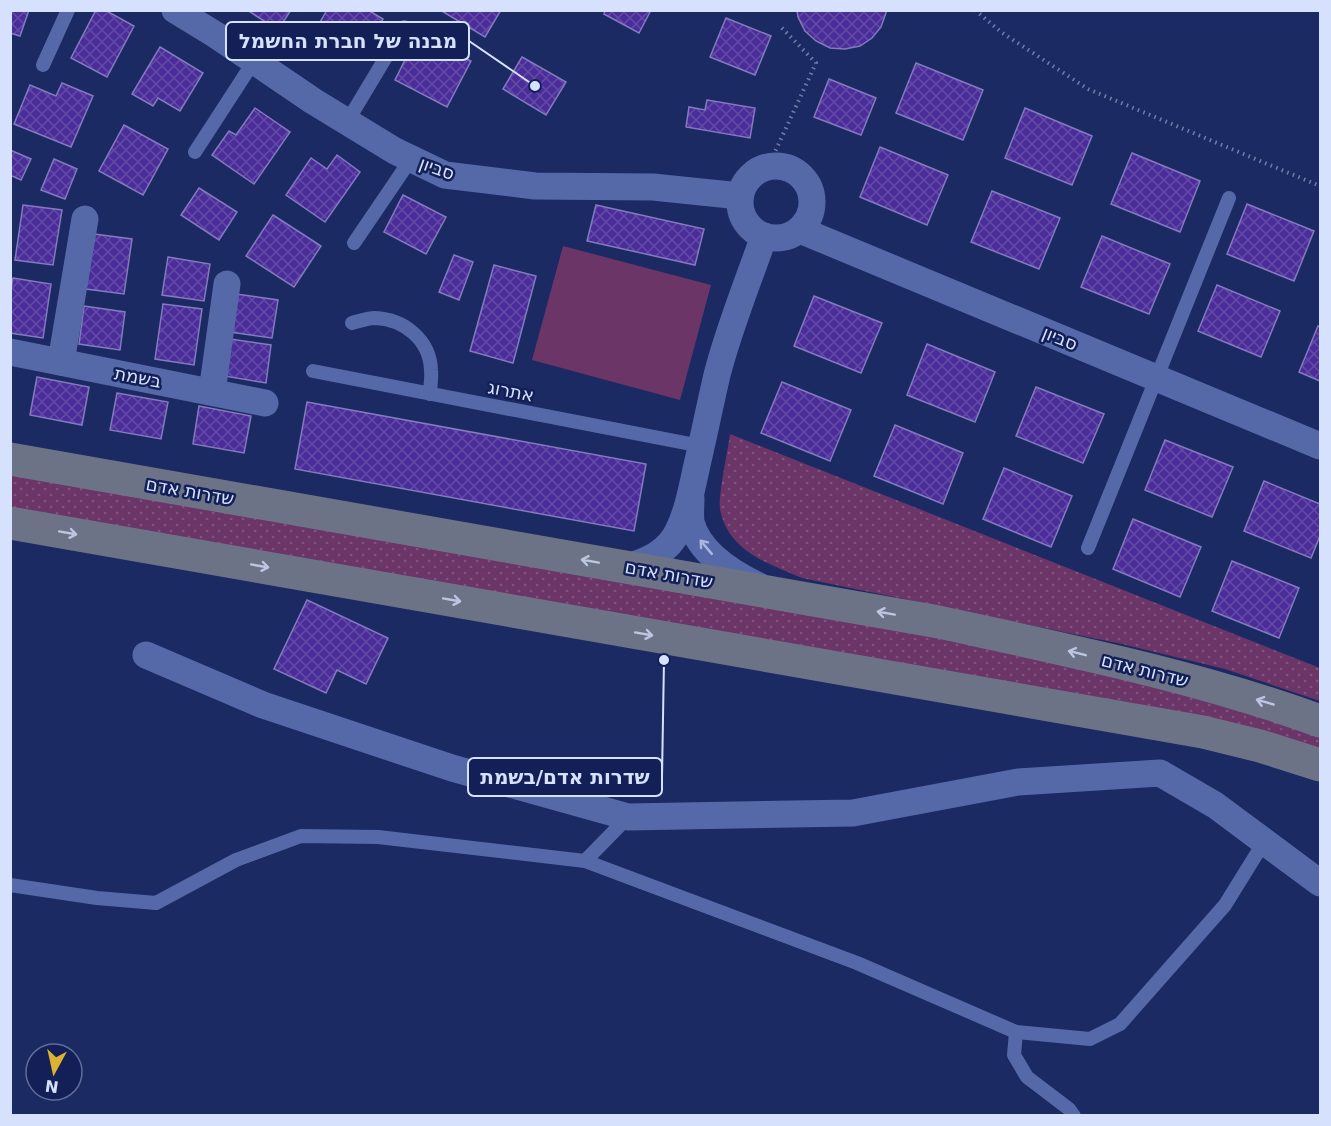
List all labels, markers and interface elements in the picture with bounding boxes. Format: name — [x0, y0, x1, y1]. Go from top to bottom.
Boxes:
callout: מבנה של חברת החשמל — [226, 22, 469, 60]
text: מבנה של חברת החשמל — [239, 29, 457, 53]
street label: סביון — [417, 152, 457, 184]
street label: סביון — [1039, 322, 1081, 354]
street label: בשמת — [113, 362, 163, 392]
street label: אתרוג — [486, 376, 536, 406]
street label: שדרות אדם — [144, 473, 236, 509]
one-way arrow — [58, 528, 77, 539]
one-way arrow — [700, 539, 713, 555]
one-way arrow — [581, 555, 601, 566]
street label: שדרות אדם — [623, 556, 715, 592]
one-way arrow — [250, 561, 270, 572]
one-way arrow — [442, 595, 462, 606]
one-way arrow — [876, 607, 896, 618]
one-way arrow — [634, 628, 654, 639]
one-way arrow — [1067, 646, 1086, 658]
street label: שדרות אדם — [1099, 649, 1191, 691]
one-way arrow — [1256, 696, 1275, 707]
callout: שדרות אדם/בשמת — [468, 758, 662, 796]
text: שדרות אדם/בשמת — [480, 765, 650, 789]
north arrow — [24, 1042, 84, 1102]
text: N — [44, 1076, 60, 1097]

